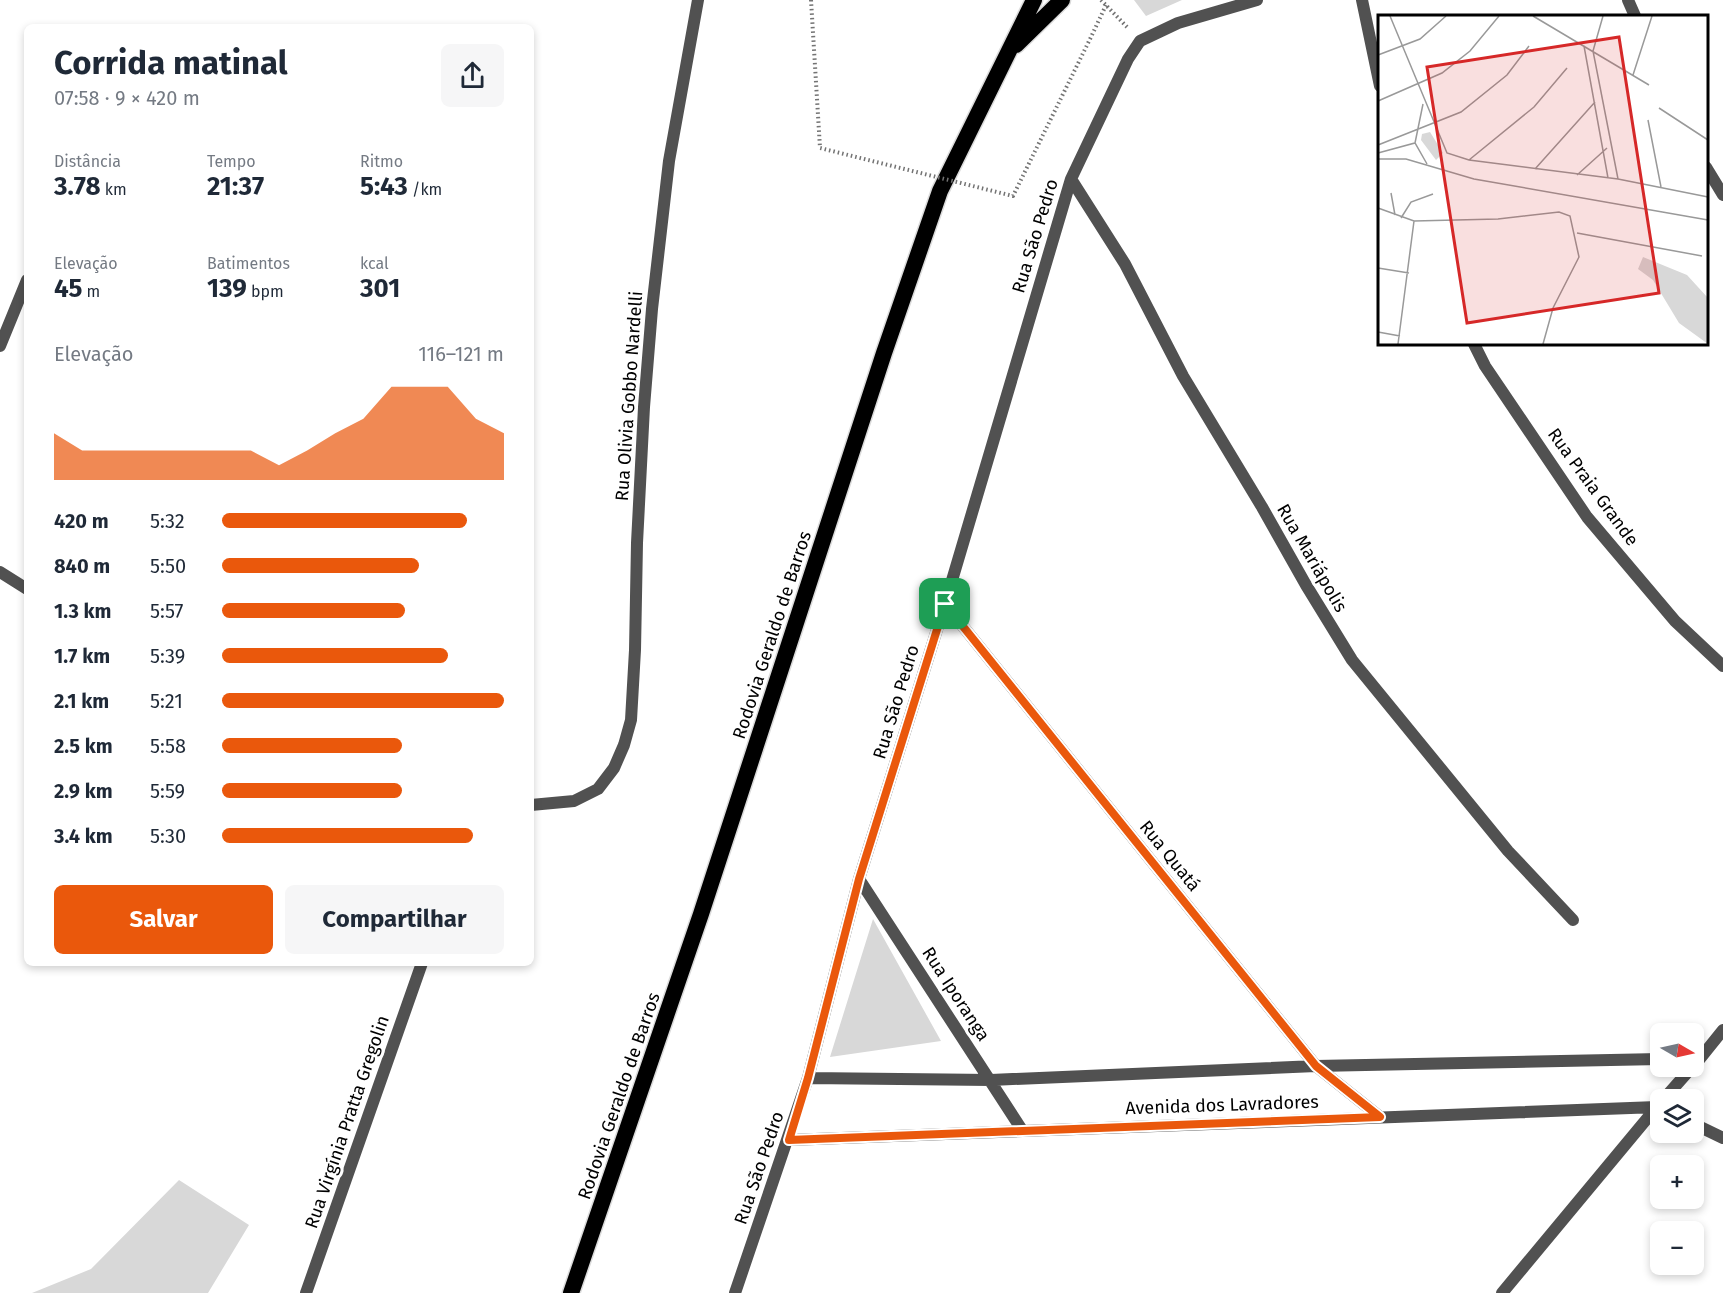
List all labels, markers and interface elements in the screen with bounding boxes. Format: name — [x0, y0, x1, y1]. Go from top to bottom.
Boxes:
inset map — [1378, 15, 1708, 345]
text: Corrida matinal — [54, 43, 288, 83]
button: share — [441, 44, 504, 107]
text: 07:58 · 9 × 420 m — [54, 86, 200, 110]
text: Distância — [54, 152, 121, 171]
text: Tempo — [207, 152, 256, 171]
text: Ritmo — [360, 152, 403, 171]
text: 3.78 — [54, 171, 101, 202]
text: 21:37 — [207, 171, 264, 202]
text: 5:43 — [360, 171, 408, 202]
street label: Rua São Pedro — [1007, 176, 1063, 296]
text: km — [101, 180, 127, 199]
text: /km — [408, 180, 442, 199]
text: Elevação — [54, 254, 118, 273]
text: Batimentos — [207, 254, 290, 273]
text: kcal — [360, 254, 389, 273]
text: 45 — [54, 273, 82, 304]
text: 139 — [207, 273, 247, 304]
text: 301 — [360, 273, 400, 304]
text: m — [82, 282, 100, 301]
text: bpm — [247, 282, 284, 301]
street label: Rua Olivia Gobbo Nardelli — [611, 290, 647, 502]
text: Elevação — [54, 342, 133, 366]
text: 116–121 m — [418, 342, 504, 366]
street label: Rua Praia Grande — [1543, 424, 1643, 550]
street label: Rua Mariápolis — [1272, 500, 1352, 616]
text: 420 m — [54, 509, 109, 533]
text: 5:32 — [150, 509, 185, 533]
street label: Rodovia Geraldo de Barros — [728, 528, 816, 742]
text: 840 m — [54, 554, 110, 578]
text: 5:50 — [150, 554, 186, 578]
pin — [919, 578, 970, 629]
icon: arrive — [928, 587, 961, 620]
text: 1.3 km — [54, 599, 111, 623]
text: 5:57 — [150, 599, 183, 623]
street label: Rua São Pedro — [868, 642, 924, 762]
text: 1.7 km — [54, 644, 110, 668]
text: 5:39 — [150, 644, 185, 668]
text: 2.1 km — [54, 689, 109, 713]
text: 5:21 — [150, 689, 183, 713]
text: 2.5 km — [54, 734, 113, 758]
text: 5:58 — [150, 734, 186, 758]
text: 2.9 km — [54, 779, 113, 803]
text: 5:59 — [150, 779, 185, 803]
street label: Rua Quatá — [1135, 816, 1205, 896]
text: 3.4 km — [54, 824, 113, 848]
text: 5:30 — [150, 824, 186, 848]
button: Salvar — [54, 885, 273, 954]
button: Compartilhar — [285, 885, 504, 954]
street label: Rua Iporanga — [917, 943, 995, 1045]
street label: Rodovia Geraldo de Barros — [573, 990, 665, 1202]
street label: Rua Virgínia Pratta Gregolin — [300, 1013, 394, 1231]
north arrow — [1650, 1023, 1704, 1077]
map controls — [1650, 1023, 1704, 1275]
button: layers — [1650, 1089, 1704, 1143]
street label: Avenida dos Lavradores — [1125, 1091, 1319, 1119]
street label: Rua São Pedro — [729, 1109, 789, 1227]
button: + — [1650, 1155, 1704, 1209]
button: − — [1650, 1221, 1704, 1275]

